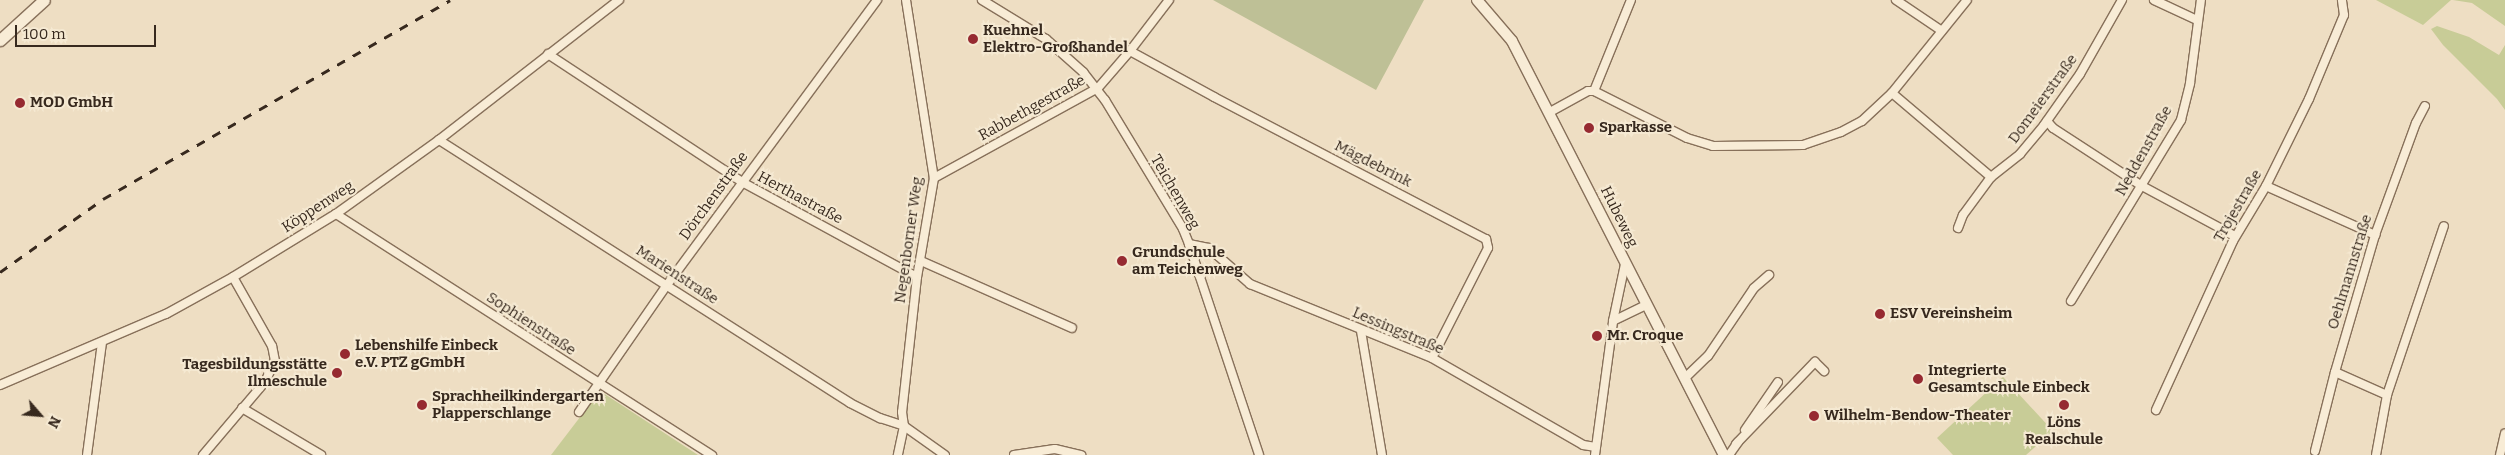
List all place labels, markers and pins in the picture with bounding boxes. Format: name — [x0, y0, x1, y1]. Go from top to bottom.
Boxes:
place label: Kuehnel Elektro-Großhandel — [983, 21, 1128, 56]
marker: Kuehnel Elektro-Großhandel — [967, 33, 979, 45]
place label: MOD GmbH — [30, 94, 113, 112]
marker: MOD GmbH — [14, 97, 26, 109]
place label: Sparkasse — [1599, 119, 1672, 137]
marker: Sparkasse — [1583, 122, 1595, 134]
place label: Grundschule am Teichenweg — [1132, 243, 1243, 278]
marker: Grundschule am Teichenweg — [1116, 255, 1128, 267]
place label: ESV Vereinsheim — [1890, 305, 2012, 323]
marker: ESV Vereinsheim — [1874, 308, 1886, 320]
place label: Mr. Croque — [1607, 327, 1683, 345]
marker: Mr. Croque — [1591, 330, 1603, 342]
place label: Lebenshilfe Einbeck e.V. PTZ gGmbH — [355, 336, 498, 371]
marker: Lebenshilfe Einbeck e.V. PTZ gGmbH — [339, 348, 351, 360]
place label: Tagesbildungsstätte Ilmeschule — [182, 355, 327, 390]
place label: Integrierte Gesamtschule Einbeck — [1928, 361, 2090, 396]
marker: Tagesbildungsstätte Ilmeschule — [331, 367, 343, 379]
marker: Integrierte Gesamtschule Einbeck — [1912, 373, 1924, 385]
place label: Sprachheilkindergarten Plapperschlange — [432, 387, 604, 422]
marker: Sprachheilkindergarten Plapperschlange — [416, 399, 428, 411]
marker: Löns Realschule — [2058, 399, 2070, 411]
place label: Wilhelm-Bendow-Theater — [1824, 407, 2011, 425]
marker: Wilhelm-Bendow-Theater — [1808, 410, 1820, 422]
place label: Löns Realschule — [2025, 413, 2103, 448]

